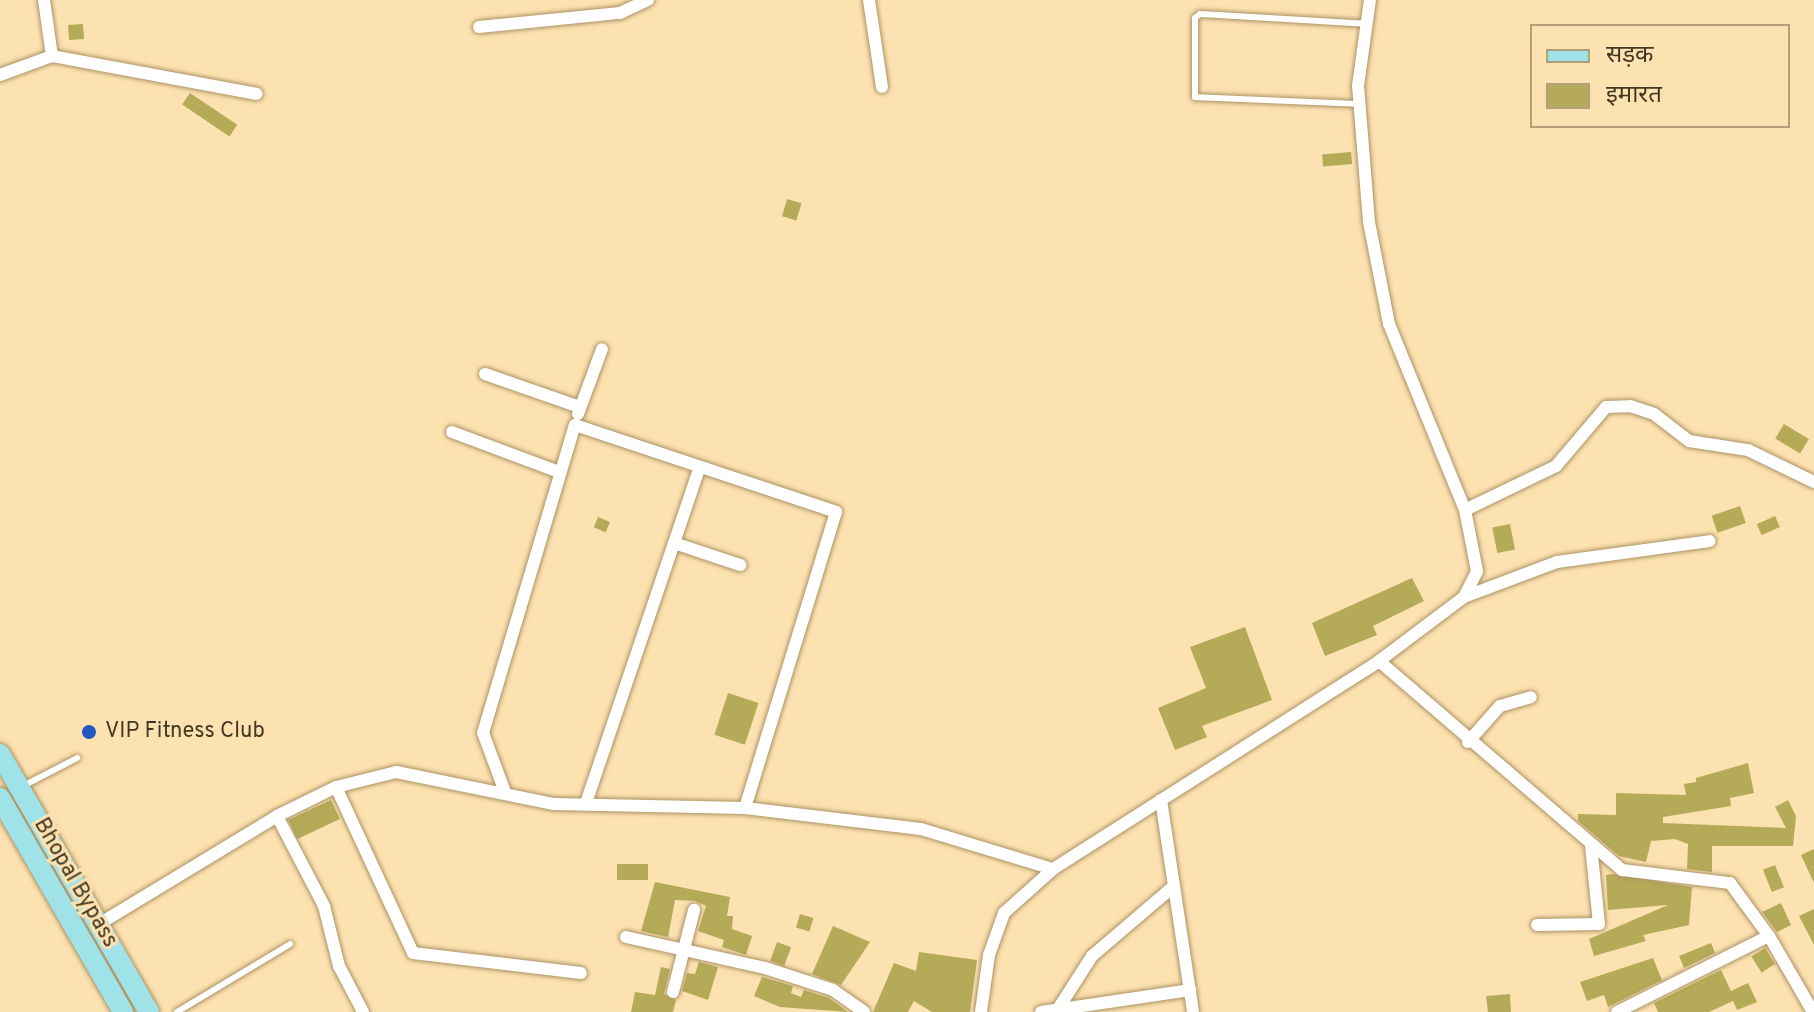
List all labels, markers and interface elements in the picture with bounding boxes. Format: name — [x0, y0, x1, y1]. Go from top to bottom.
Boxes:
legend — [1530, 24, 1790, 128]
text: सड़क — [1606, 41, 1654, 71]
text: इमारत — [1606, 81, 1662, 111]
place label: VIP Fitness Club — [105, 719, 265, 745]
marker: VIP Fitness Club — [80, 723, 98, 741]
street label: Bhopal Bypass — [27, 814, 123, 952]

